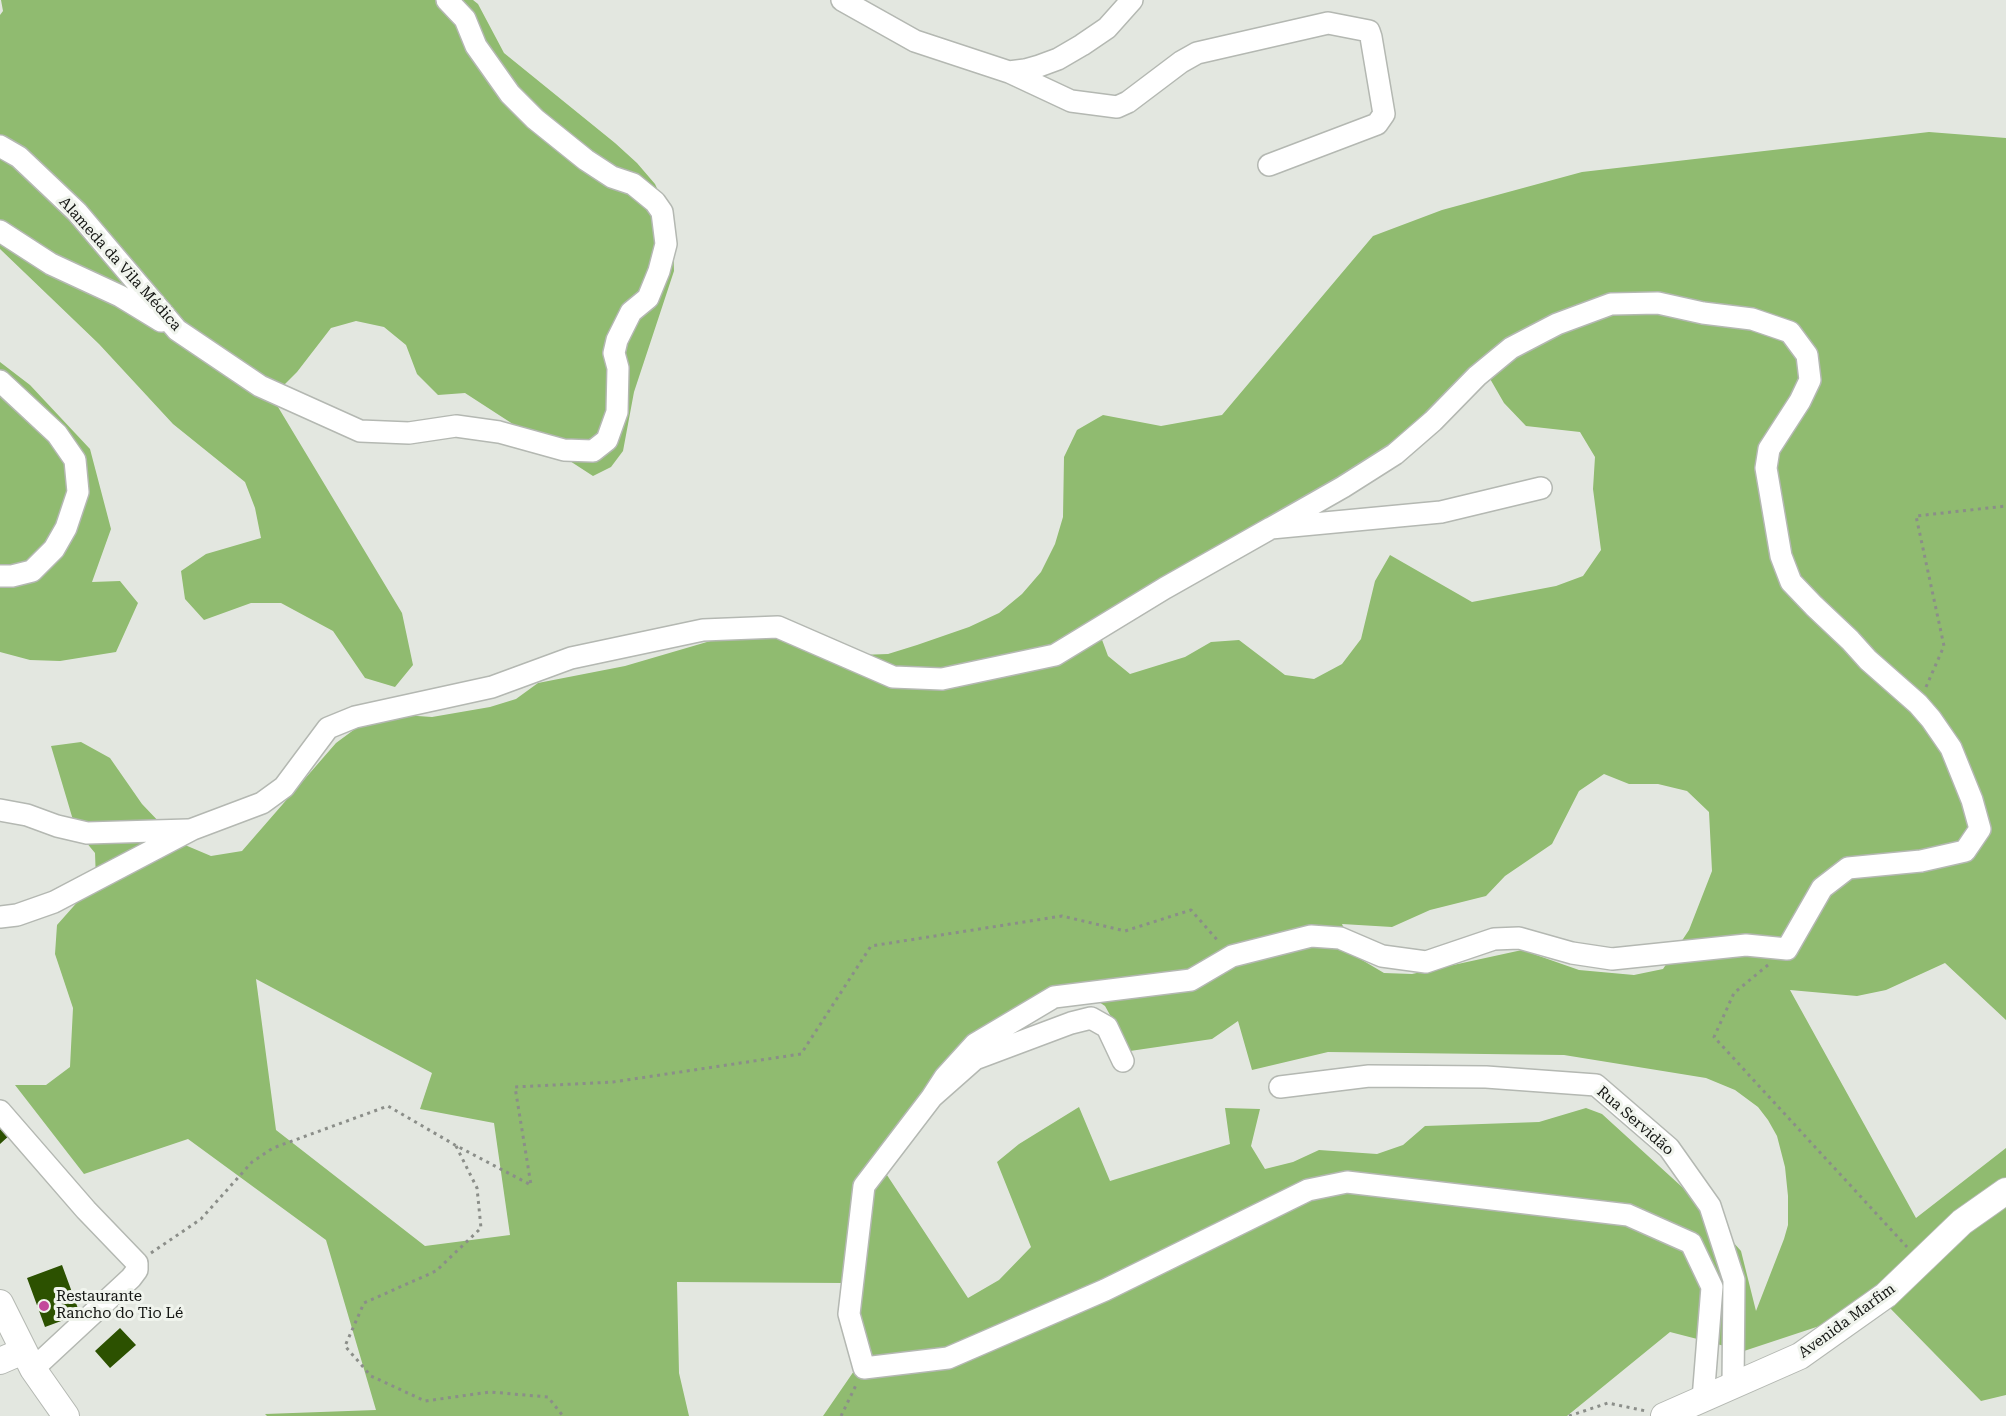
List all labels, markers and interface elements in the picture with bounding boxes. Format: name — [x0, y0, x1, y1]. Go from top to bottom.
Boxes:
street label: Alameda da Vila Médica — [55, 193, 185, 335]
street label: Rua Servidão — [1593, 1083, 1677, 1159]
street label: Avenida Marfim — [1795, 1280, 1899, 1362]
place label: Restaurante Rancho do Tio Lé — [56, 1288, 183, 1323]
marker: Restaurante Rancho do Tio Lé — [37, 1299, 51, 1313]

